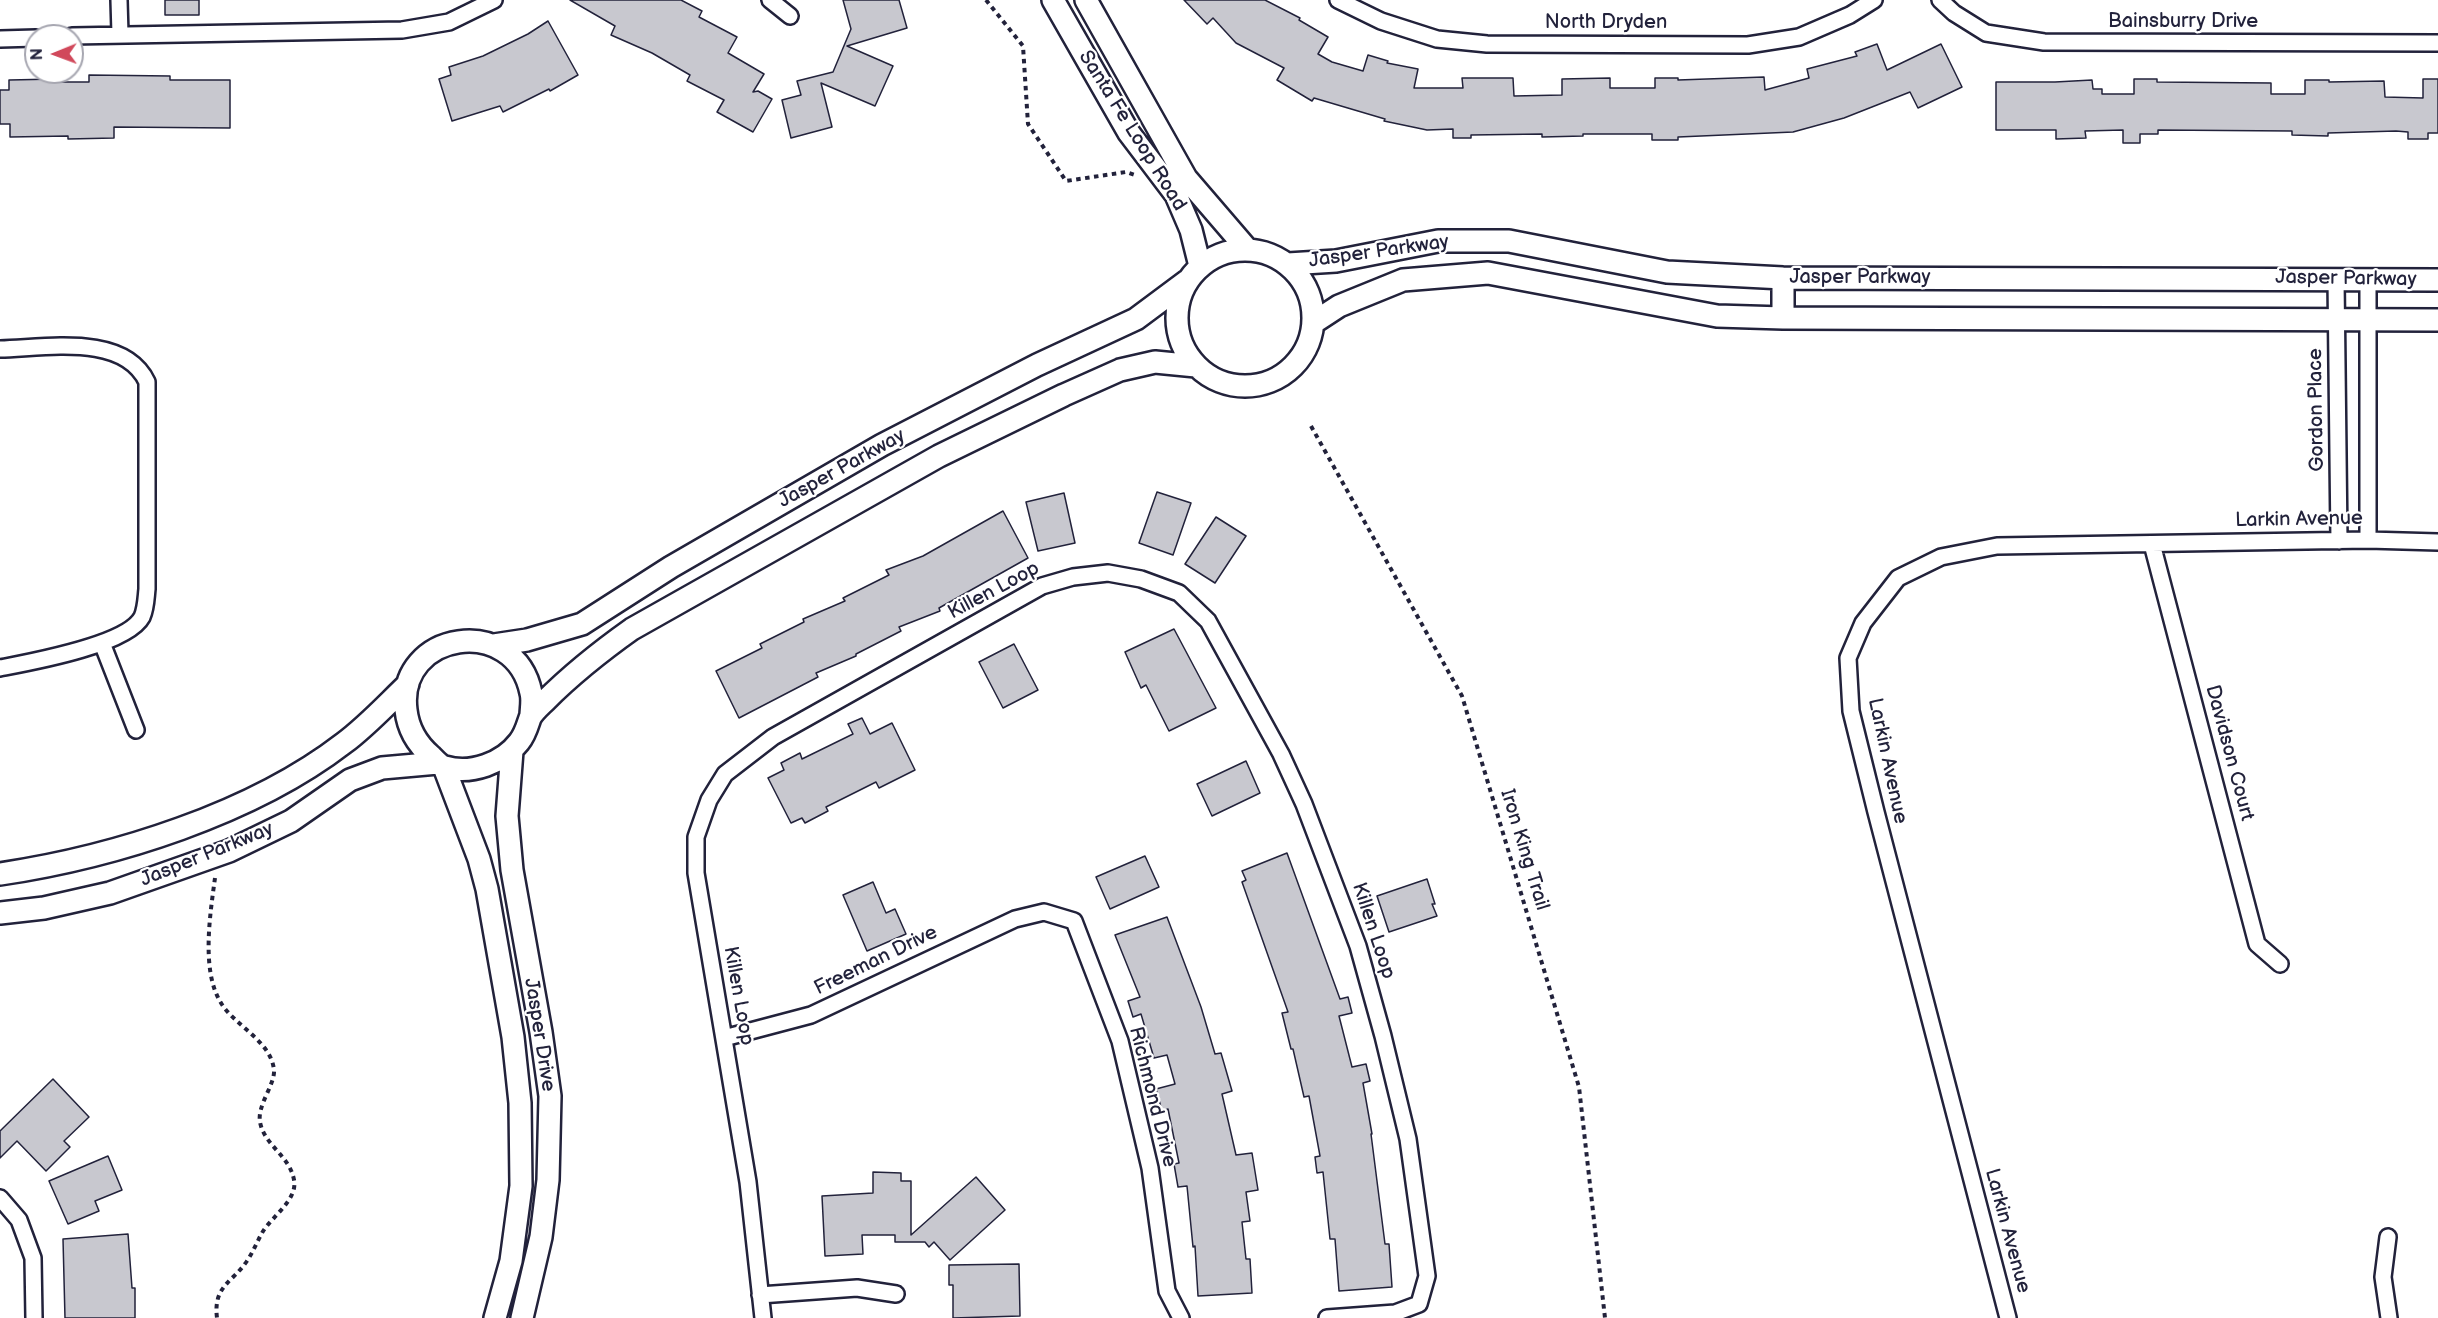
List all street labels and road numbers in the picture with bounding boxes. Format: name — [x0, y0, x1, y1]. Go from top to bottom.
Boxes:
street label: Bainsburry Drive — [2108, 10, 2258, 34]
street label: North Dryden — [1545, 11, 1667, 35]
street label: Santa Fe Loop Road — [1073, 46, 1191, 216]
street label: Jasper Parkway — [1307, 230, 1451, 274]
street label: Jasper Parkway — [1789, 266, 1931, 290]
street label: Jasper Parkway — [2275, 266, 2417, 292]
street label: Gordon Place — [2304, 348, 2330, 472]
street label: Jasper Parkway — [774, 424, 910, 514]
street label: Larkin Avenue — [2235, 507, 2363, 533]
street label: Killen Loop — [944, 557, 1044, 625]
street label: Davidson Court — [2199, 683, 2259, 823]
street label: Larkin Avenue — [1862, 696, 1912, 826]
street label: Iron King Trail — [1494, 787, 1554, 913]
street label: Jasper Parkway — [137, 817, 277, 893]
street label: Killen Loop — [1346, 880, 1400, 982]
street label: Freeman Drive — [811, 921, 941, 1001]
street label: Killen Loop — [717, 945, 759, 1047]
street label: Jasper Drive — [518, 977, 560, 1093]
street label: Richmond Drive — [1123, 1024, 1181, 1170]
street label: Larkin Avenue — [1979, 1166, 2035, 1296]

